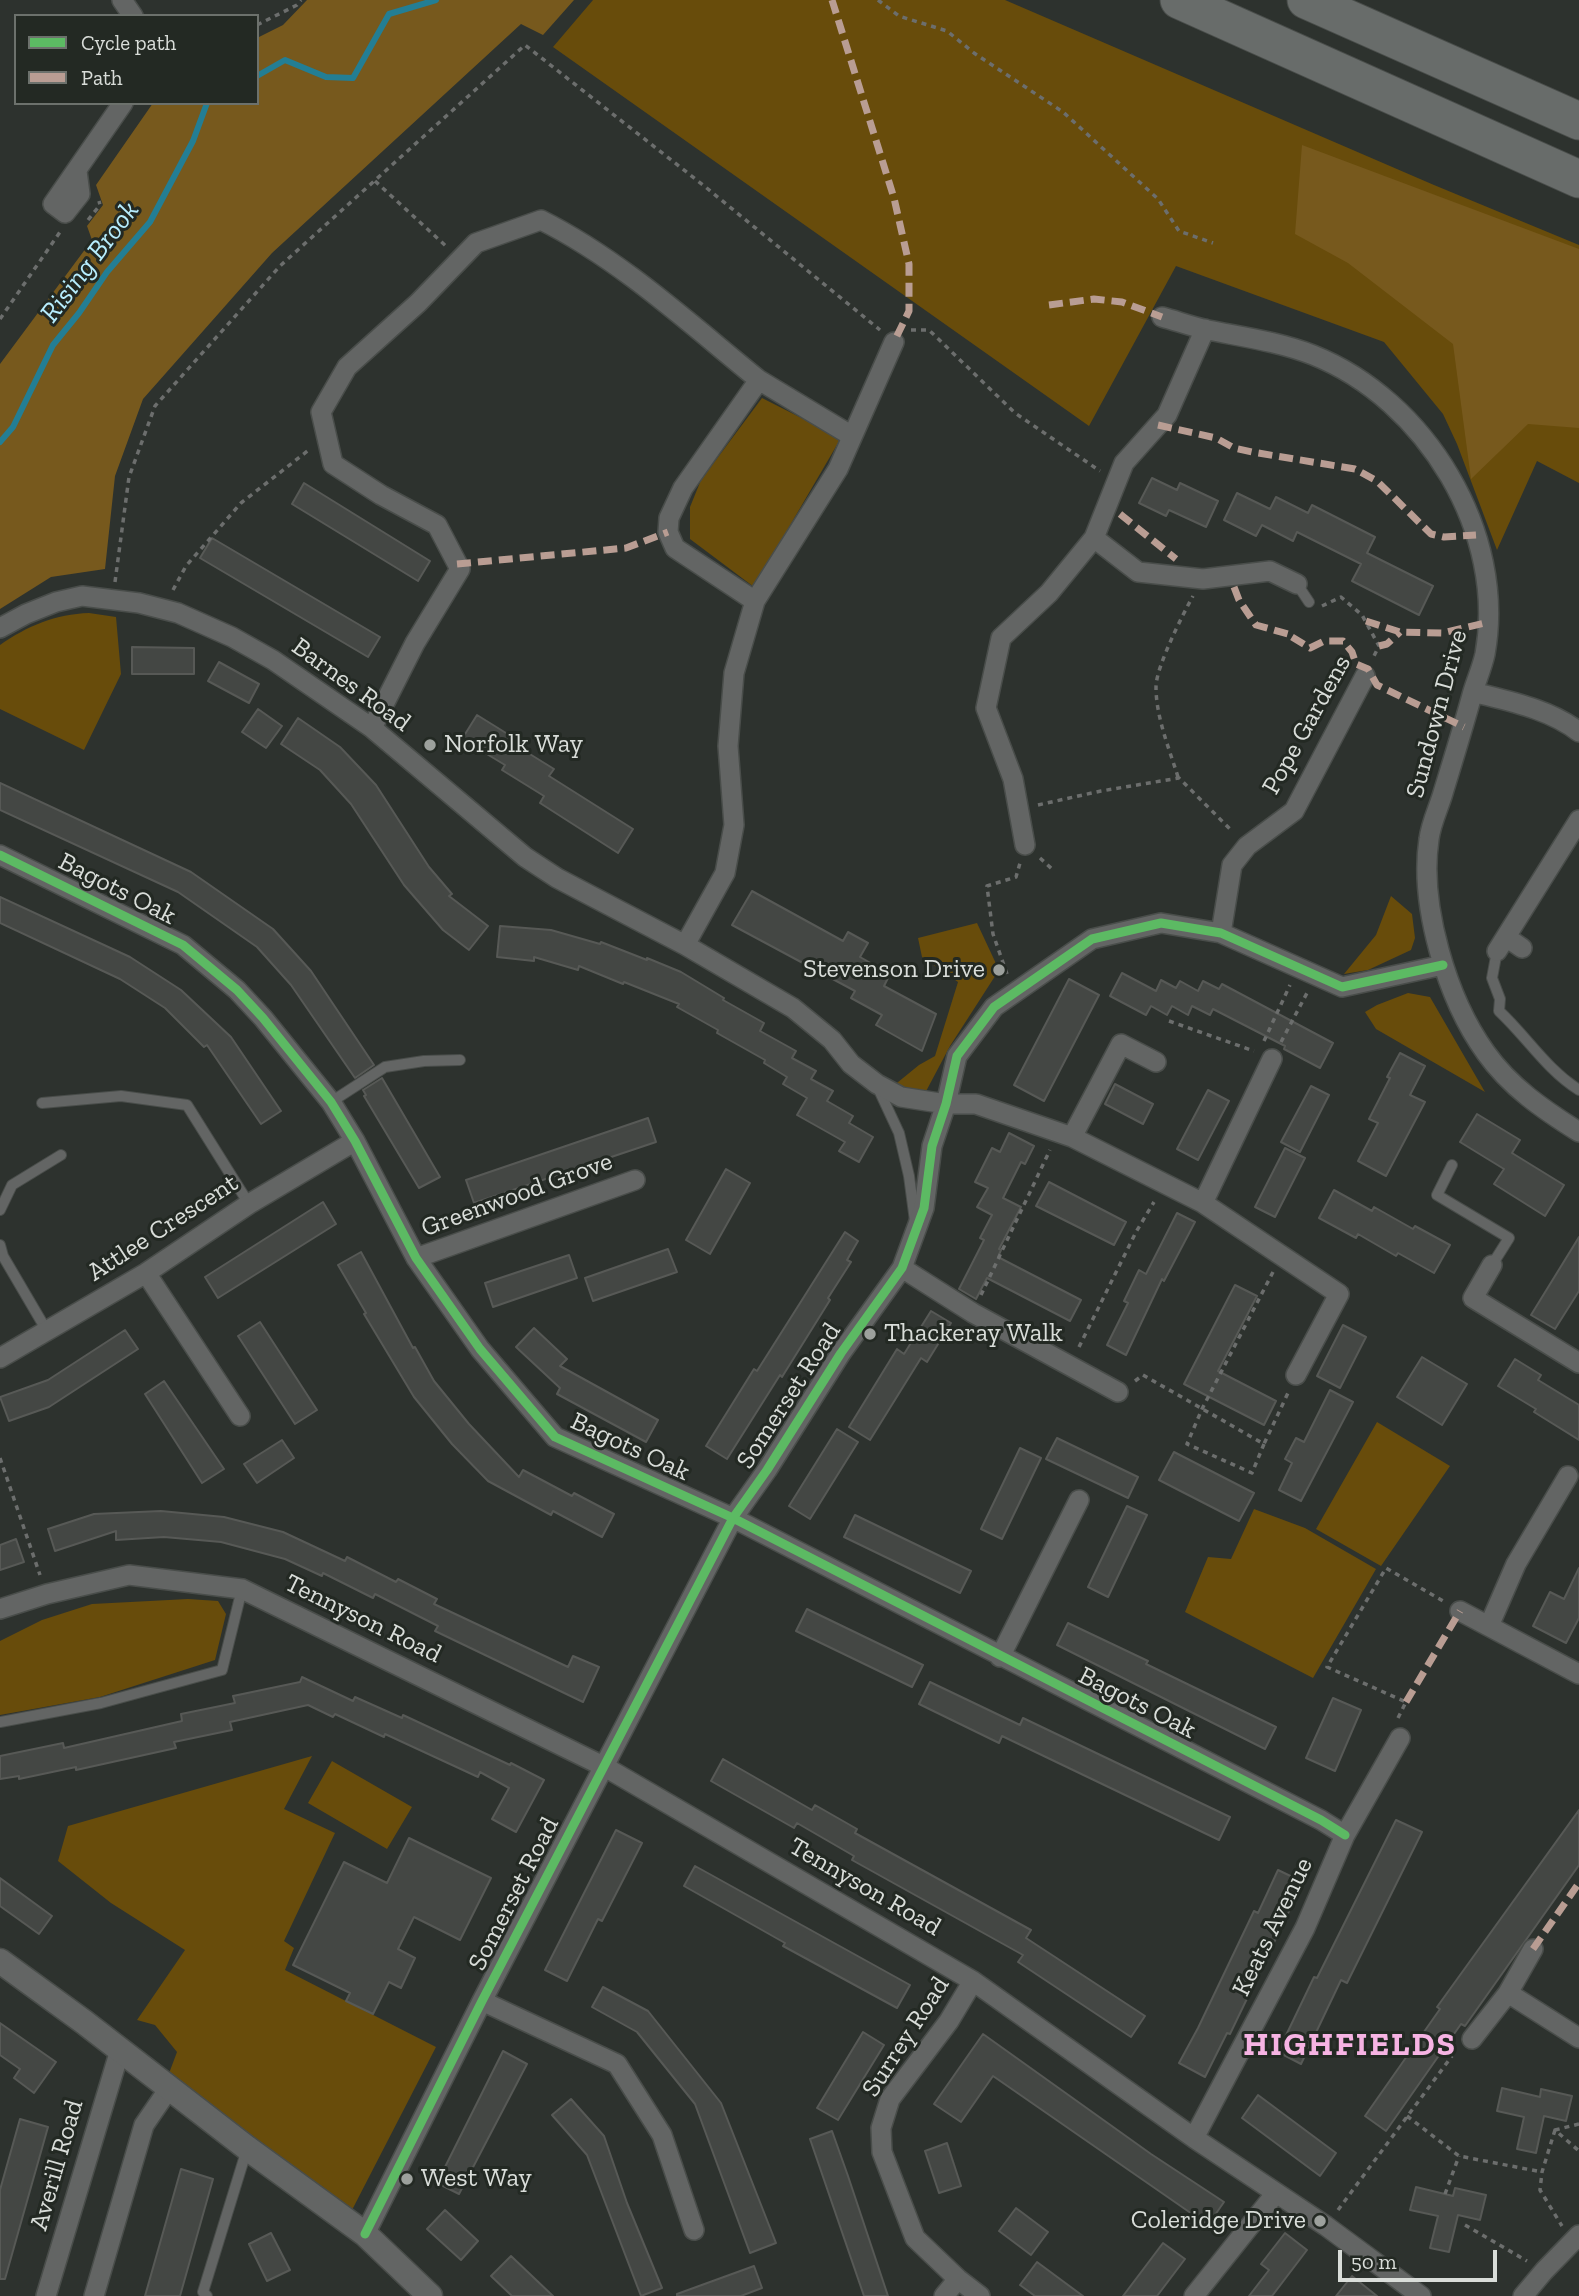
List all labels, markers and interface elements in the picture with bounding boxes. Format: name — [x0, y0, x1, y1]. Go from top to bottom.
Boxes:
legend — [14, 14, 259, 105]
text: Cycle path — [81, 30, 176, 55]
text: Path — [81, 65, 123, 90]
water label: Rising Brook — [34, 195, 146, 329]
street label: Sundown Drive — [1400, 627, 1474, 801]
street label: Barnes Road — [285, 631, 417, 739]
street label: Pope Gardens — [1256, 650, 1358, 800]
place label: Norfolk Way — [444, 729, 583, 761]
marker: Norfolk Way — [422, 737, 438, 753]
street label: Bagots Oak — [53, 846, 181, 932]
place label: Stevenson Drive — [803, 954, 985, 986]
marker: Stevenson Drive — [991, 962, 1007, 978]
street label: Greenwood Grove — [417, 1146, 617, 1244]
street label: Attlee Crescent — [82, 1168, 244, 1288]
street label: Somerset Road — [730, 1317, 848, 1475]
place label: Thackeray Walk — [884, 1318, 1063, 1350]
marker: Thackeray Walk — [862, 1326, 878, 1342]
street label: Bagots Oak — [566, 1406, 694, 1488]
street label: Tennyson Road — [280, 1568, 446, 1670]
street label: Bagots Oak — [1073, 1660, 1201, 1746]
street label: Somerset Road — [462, 1812, 566, 1976]
street label: Tennyson Road — [783, 1831, 947, 1943]
street label: Keats Avenue — [1226, 1853, 1320, 2001]
street label: Surrey Road — [856, 1971, 956, 2103]
district label: HIGHFIELDS — [1244, 2026, 1456, 2066]
street label: Averill Road — [23, 2096, 91, 2234]
place label: West Way — [421, 2163, 532, 2195]
marker: West Way — [399, 2171, 415, 2187]
place label: Coleridge Drive — [1131, 2205, 1306, 2237]
marker: Coleridge Drive — [1312, 2213, 1328, 2229]
scale bar — [1341, 2236, 1500, 2280]
text: 50 m — [1351, 2249, 1397, 2274]

